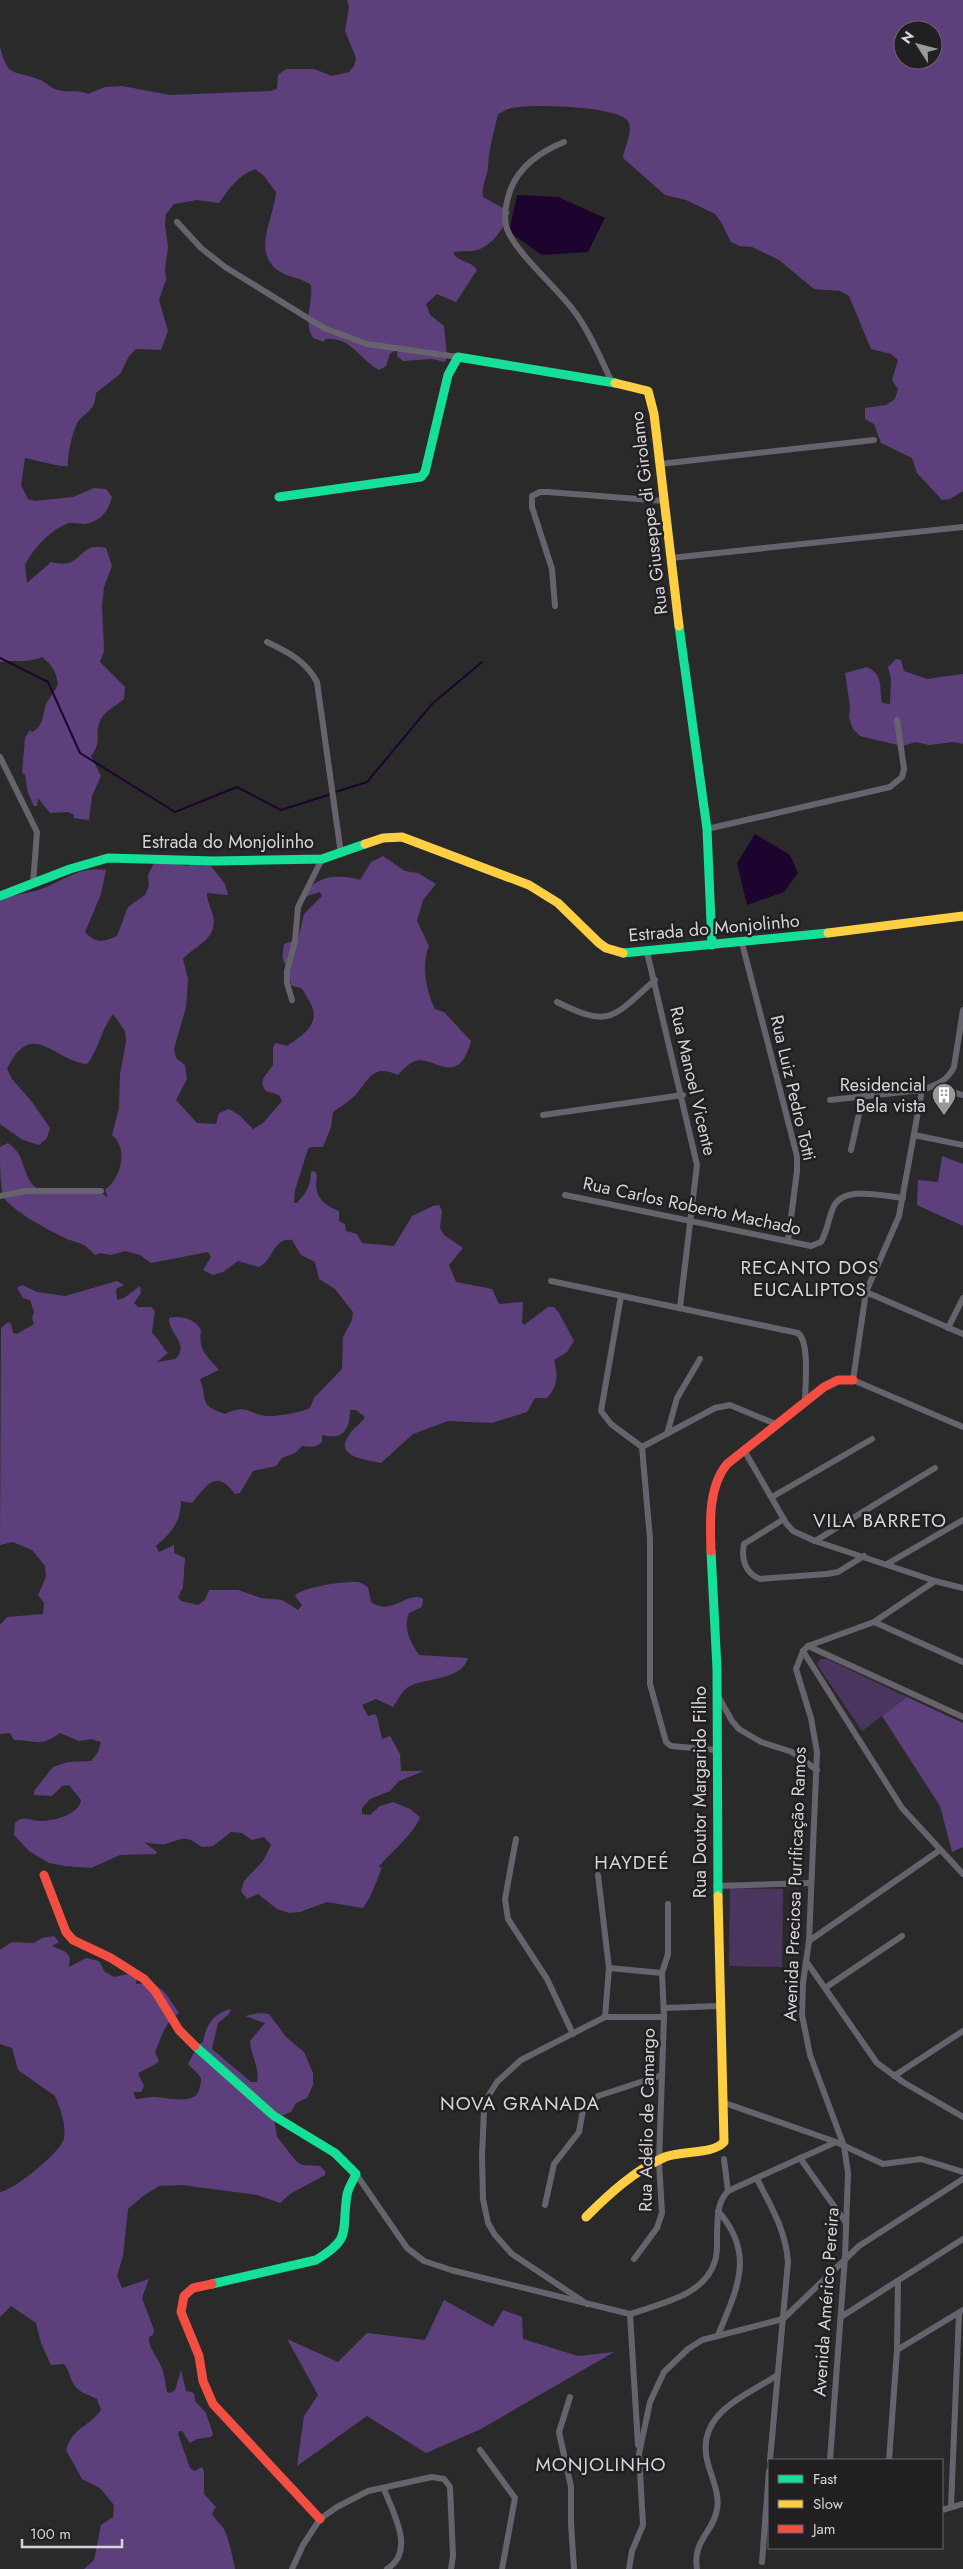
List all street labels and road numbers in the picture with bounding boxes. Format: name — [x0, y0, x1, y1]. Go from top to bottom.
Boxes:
street label: Rua Giuseppe di Girolamo — [624, 410, 674, 616]
street label: Estrada do Monjolinho — [142, 829, 314, 855]
street label: Estrada do Monjolinho — [627, 908, 801, 948]
street label: Rua Manoel Vicente — [663, 1004, 723, 1158]
street label: Rua Luiz Pedro Totti — [764, 1013, 822, 1163]
street label: Rua Carlos Roberto Machado — [580, 1170, 804, 1242]
street label: Rua Doutor Margarido Filho — [687, 1686, 713, 1898]
street label: Avenida Preciosa Purificação Ramos — [777, 1746, 813, 2022]
street label: Rua Adélio de Camargo — [632, 2028, 662, 2212]
street label: Avenida Américo Pereira — [806, 2207, 846, 2397]

